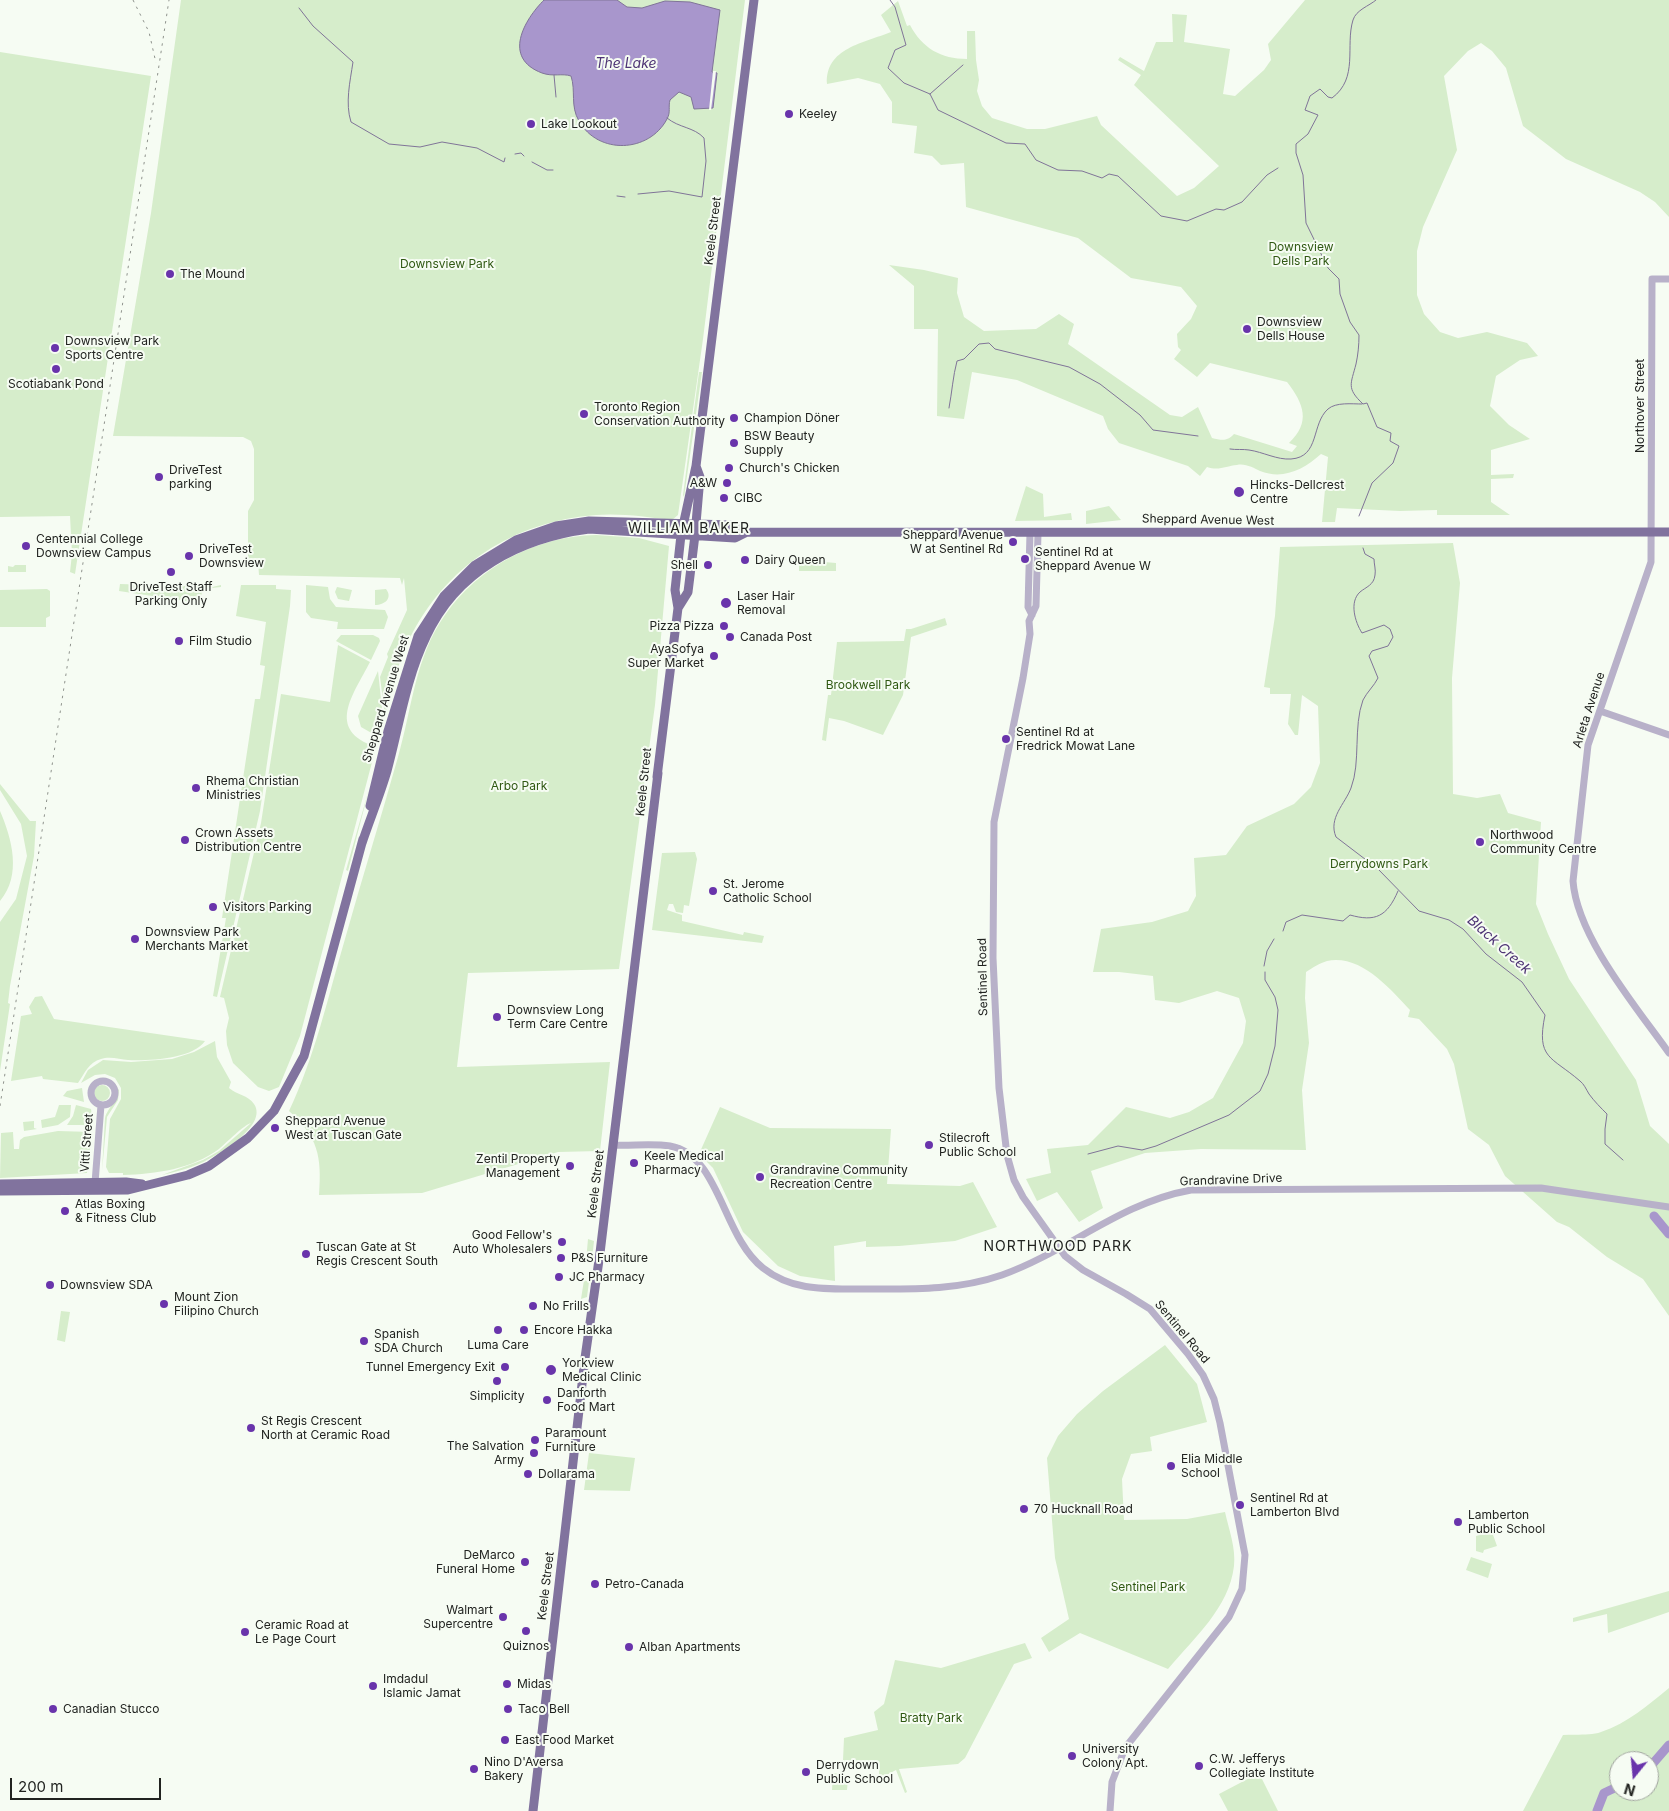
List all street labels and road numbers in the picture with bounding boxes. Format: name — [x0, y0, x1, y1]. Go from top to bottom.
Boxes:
street label: Keele Street — [702, 196, 724, 266]
street label: Northover Street — [1633, 359, 1647, 453]
street label: Sheppard Avenue West — [1142, 512, 1274, 528]
street label: Sheppard Avenue West — [360, 634, 412, 764]
street label: Arleta Avenue — [1570, 670, 1608, 750]
street label: Keele Street — [633, 747, 655, 817]
street label: Sentinel Road — [975, 938, 991, 1016]
street label: Vitti Street — [78, 1113, 96, 1173]
street label: Keele Street — [585, 1149, 607, 1219]
street label: Grandravine Drive — [1179, 1171, 1283, 1189]
street label: Sentinel Road — [1151, 1298, 1213, 1366]
street label: Keele Street — [535, 1551, 557, 1621]

